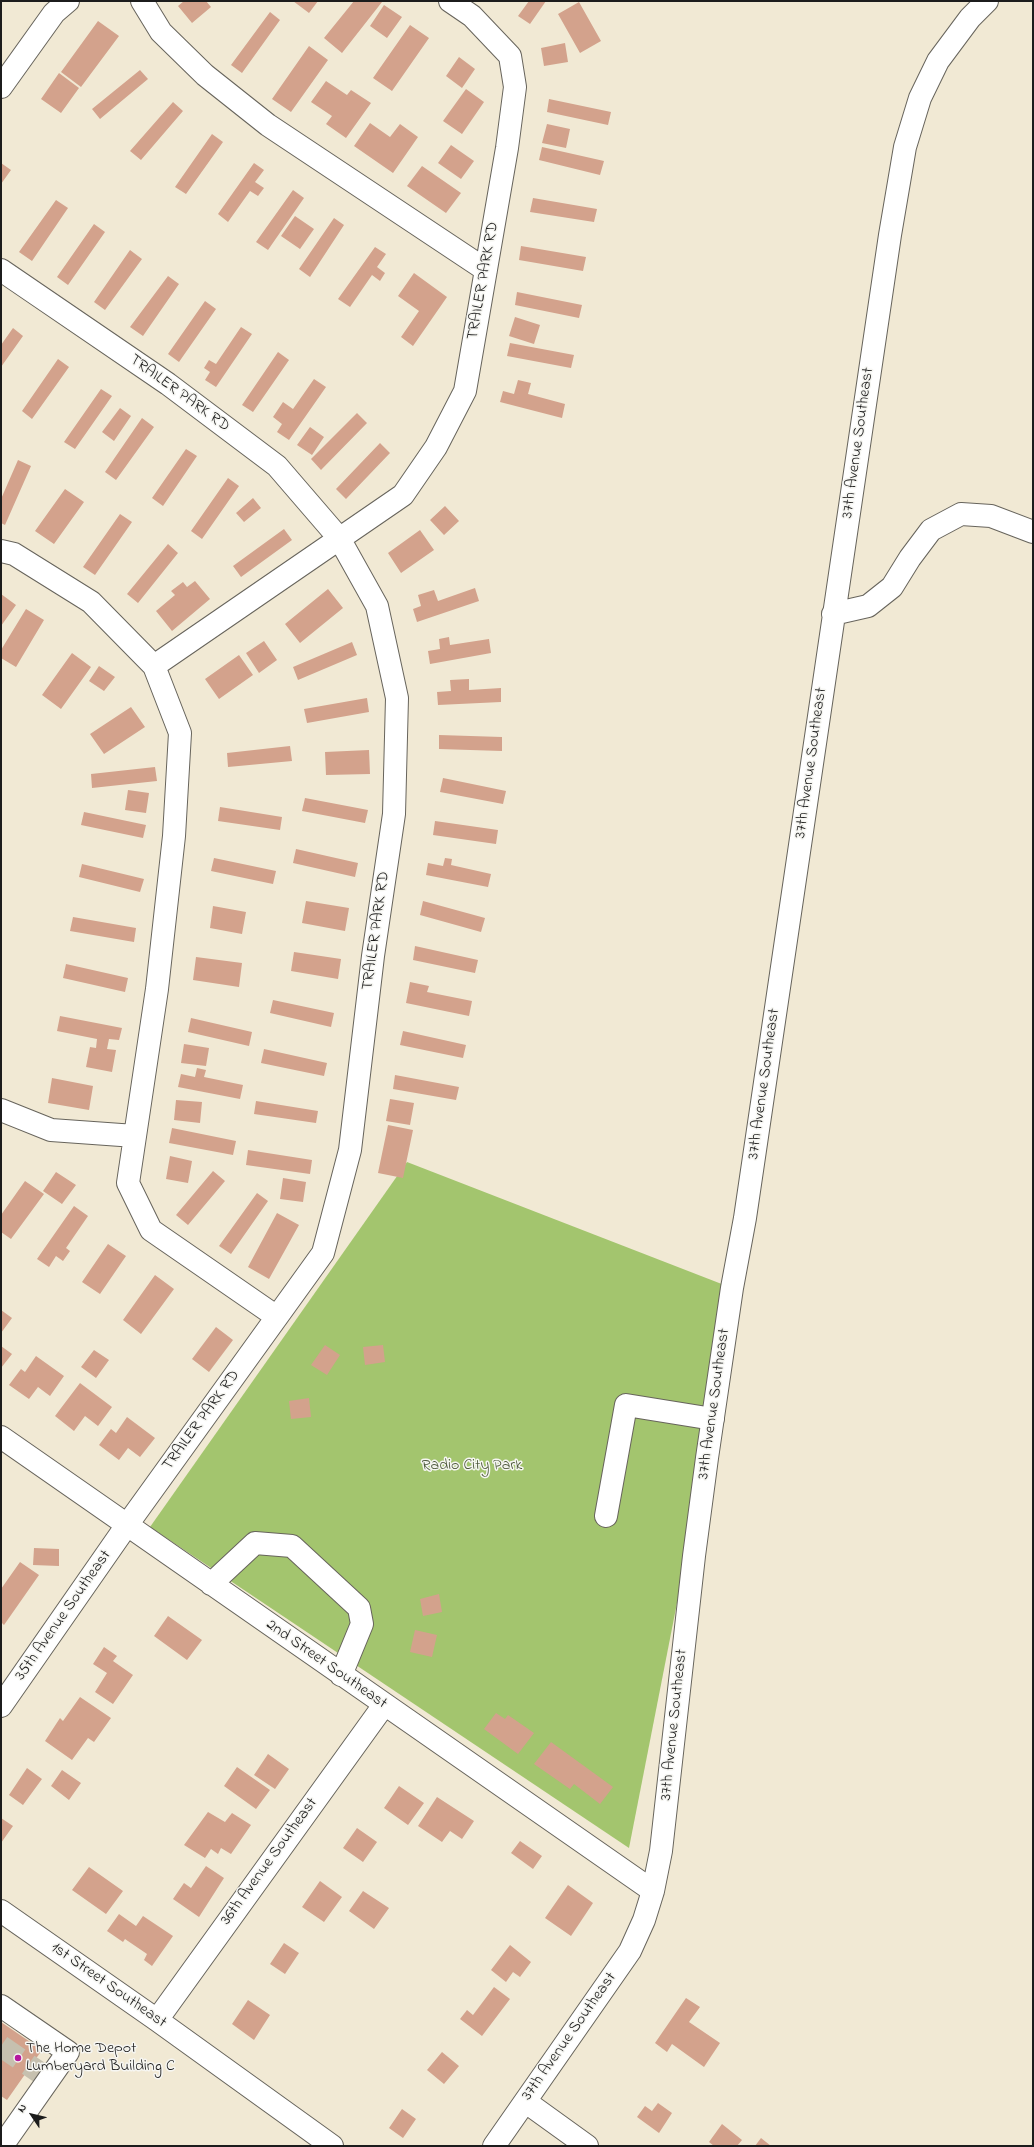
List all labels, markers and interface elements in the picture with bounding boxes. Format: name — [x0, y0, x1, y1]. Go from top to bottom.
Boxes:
street label: TRAILER PARK RD — [464, 221, 504, 341]
street label: TRAILER PARK RD — [125, 351, 233, 437]
street label: 37th Avenue Southeast — [839, 366, 879, 520]
street label: 37th Avenue Southeast — [792, 686, 832, 840]
street label: TRAILER PARK RD — [359, 871, 395, 991]
street label: 37th Avenue Southeast — [745, 1007, 785, 1161]
street label: 37th Avenue Southeast — [695, 1327, 735, 1481]
street label: TRAILER PARK RD — [159, 1367, 245, 1475]
park label: Radio City Park — [422, 1456, 522, 1476]
street label: 35th Avenue Southeast — [12, 1547, 116, 1685]
street label: 2nd Street Southeast — [262, 1616, 390, 1714]
street label: 37th Avenue Southeast — [658, 1648, 692, 1802]
street label: 36th Avenue Southeast — [217, 1795, 323, 1929]
street label: 1st Street Southeast — [46, 1939, 170, 2033]
street label: 37th Avenue Southeast — [519, 1969, 621, 2105]
place label: The Home Depot Lumberyard Building C — [26, 2039, 175, 2077]
marker: The Home Depot Lumberyard Building C — [13, 2053, 23, 2063]
north arrow — [12, 2095, 52, 2135]
text: N — [13, 2100, 31, 2116]

